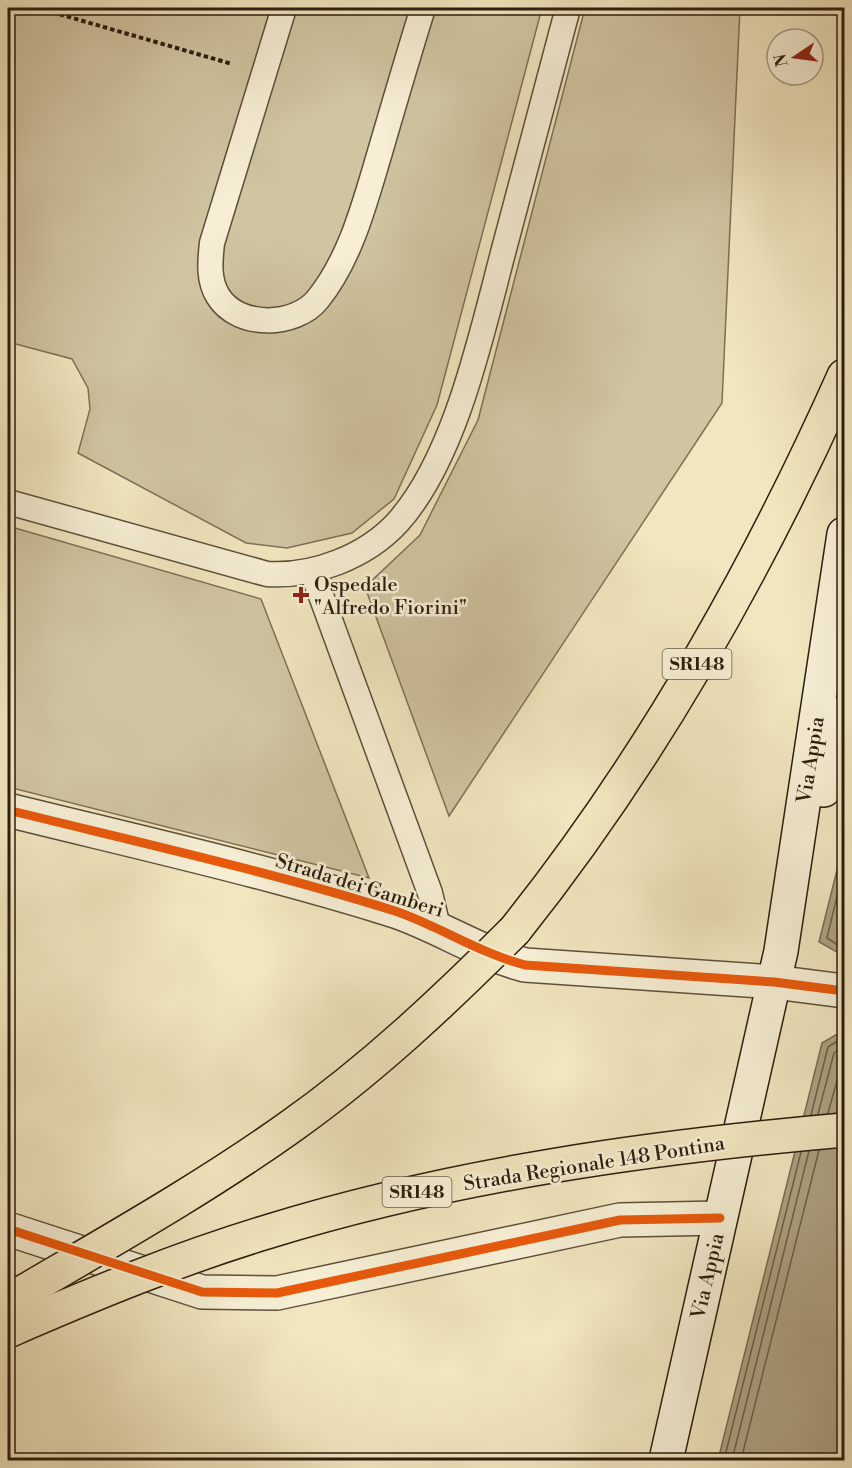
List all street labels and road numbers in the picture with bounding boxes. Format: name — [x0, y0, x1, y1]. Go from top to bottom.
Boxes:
road number: SR148 — [662, 649, 732, 679]
street label: Via Appia — [792, 714, 831, 806]
street label: Strada dei Gamberi — [272, 849, 447, 924]
street label: Strada Regionale 148 Pontina — [462, 1131, 728, 1197]
road number: SR148 — [382, 1177, 452, 1207]
street label: Via Appia — [686, 1230, 731, 1323]

